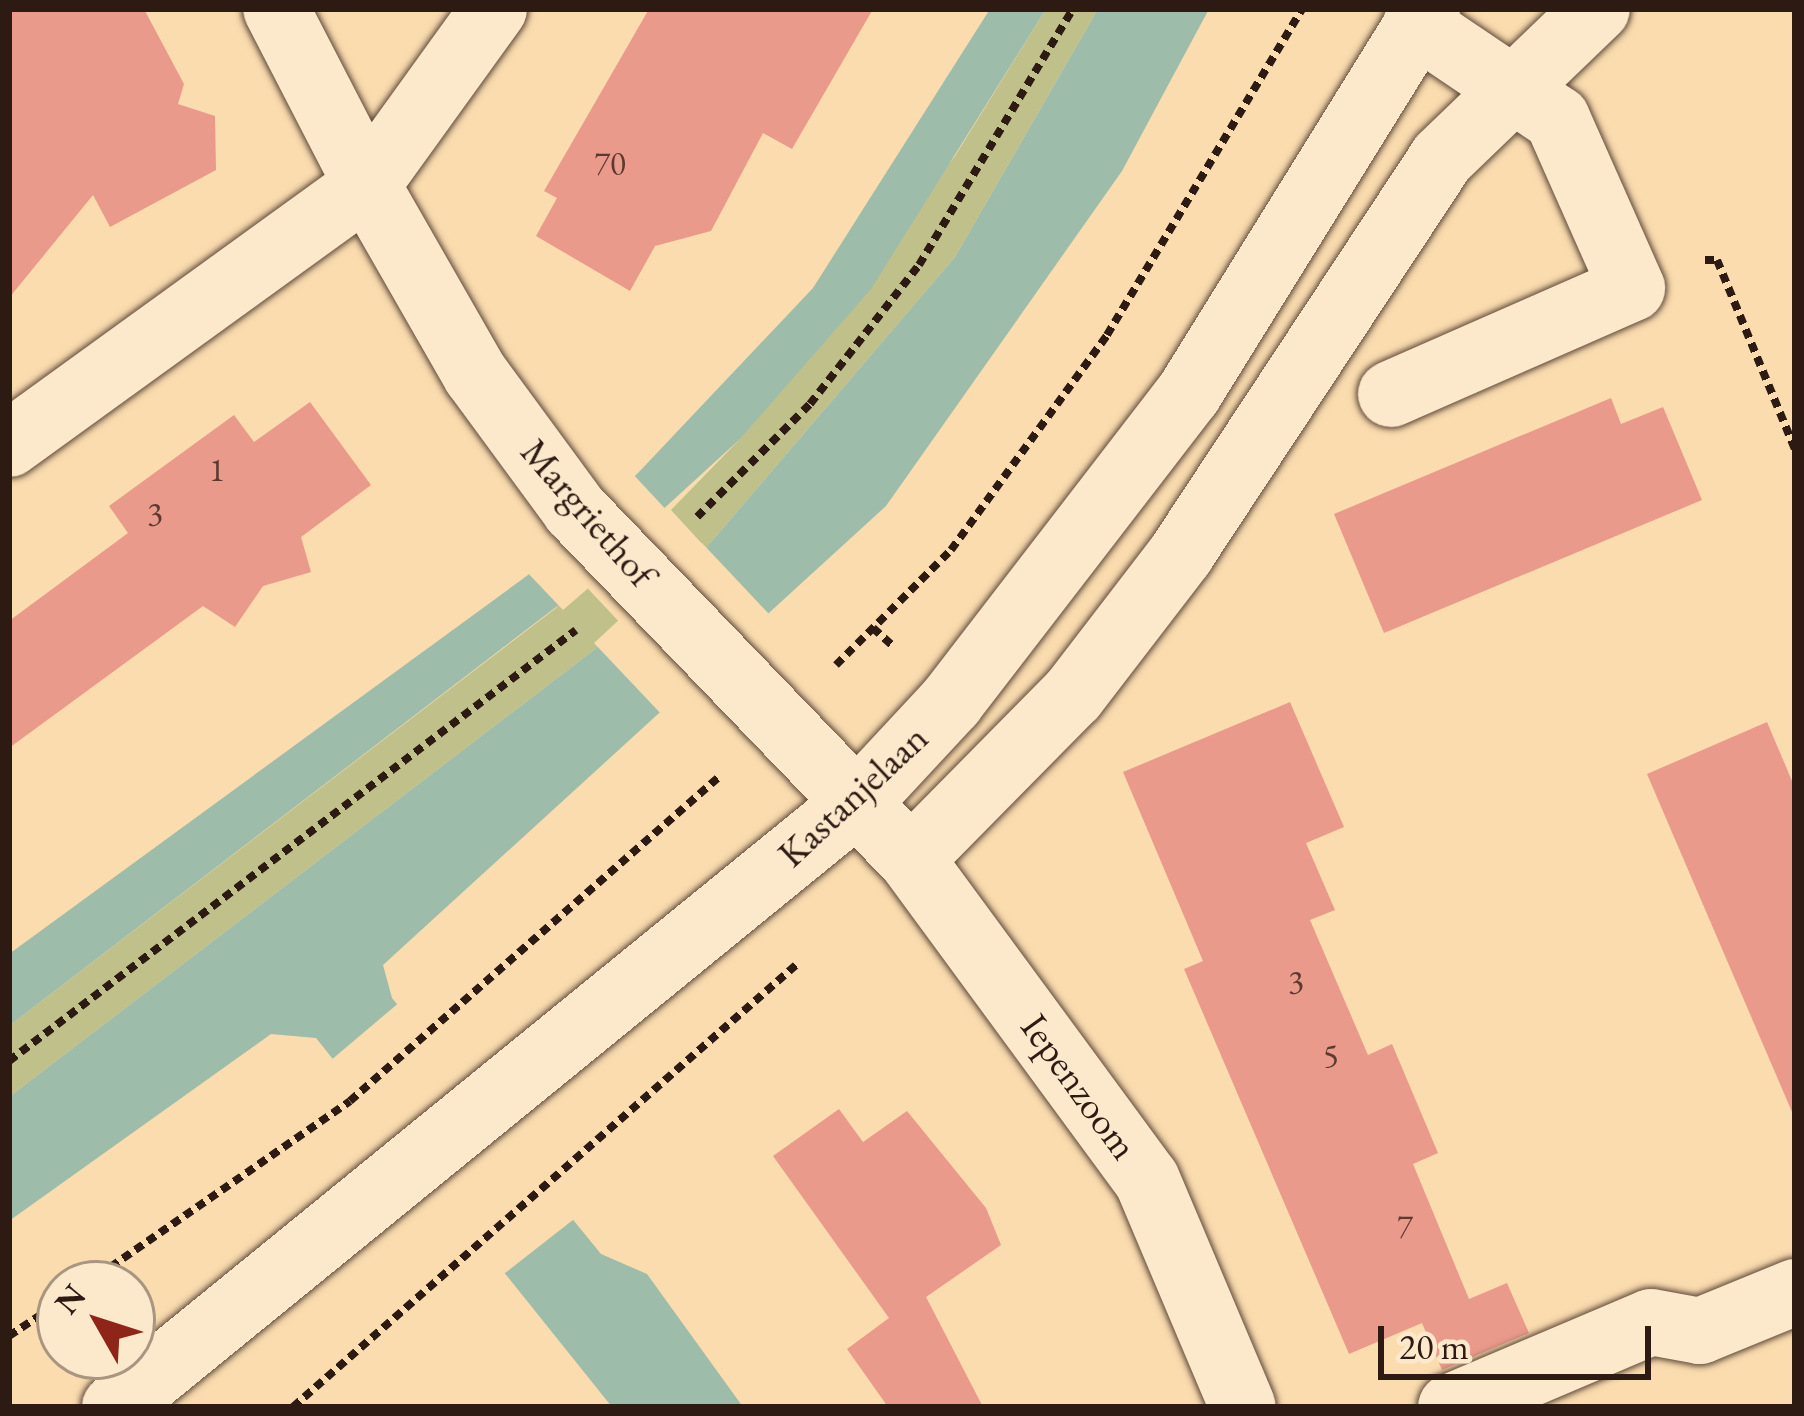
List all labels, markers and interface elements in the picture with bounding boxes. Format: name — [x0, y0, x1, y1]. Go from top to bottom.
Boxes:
house number: 70 — [594, 144, 626, 184]
street label: Margriethof — [511, 429, 665, 597]
house number: 1 — [209, 450, 225, 490]
house number: 3 — [147, 494, 163, 534]
street label: Kastanjelaan — [768, 715, 938, 877]
house number: 3 — [1288, 962, 1304, 1002]
street label: Iepenzoom — [1011, 1005, 1147, 1169]
house number: 5 — [1323, 1036, 1339, 1076]
house number: 7 — [1397, 1207, 1413, 1247]
north arrow — [36, 1260, 156, 1380]
text: N — [45, 1275, 95, 1323]
scale bar — [1384, 1302, 1657, 1376]
text: 20 m — [1399, 1323, 1469, 1370]

